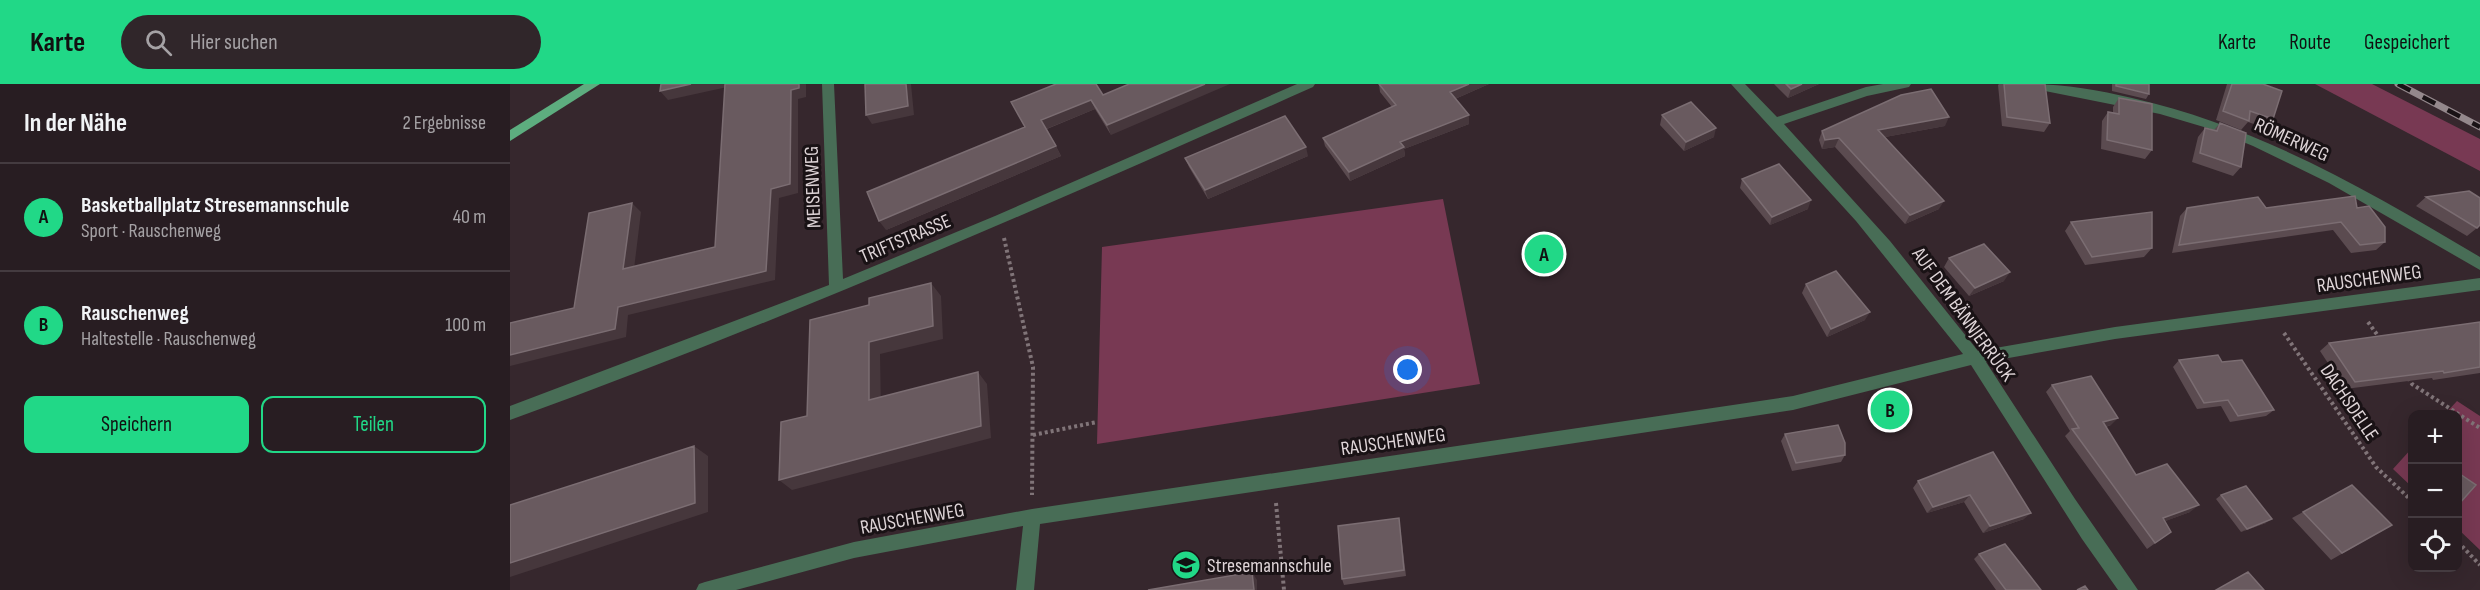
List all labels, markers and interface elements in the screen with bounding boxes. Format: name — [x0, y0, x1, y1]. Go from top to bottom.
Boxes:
search box — [121, 15, 541, 69]
text: Karte — [30, 26, 85, 59]
icon: search — [142, 26, 175, 59]
text: Hier suchen — [190, 29, 278, 56]
text: Karte — [2218, 30, 2256, 55]
text: Route — [2289, 30, 2331, 55]
text: Gespeichert — [2364, 30, 2450, 55]
text: In der Nähe — [24, 108, 127, 139]
text: 2 Ergebnisse — [402, 111, 486, 135]
street label: RÖMERWEG — [2251, 113, 2333, 167]
street label: MEISENWEG — [800, 145, 826, 228]
text: Basketballplatz Stresemannschule — [81, 192, 349, 219]
text: A — [39, 205, 48, 229]
text: 40 m — [453, 205, 486, 229]
street label: TRIFTSTRASSE — [856, 209, 954, 269]
text: Sport · Rauschenweg — [81, 219, 221, 243]
pin: A — [1524, 232, 1564, 276]
street label: AUF DEM BÄNNJERRÜCK — [1906, 242, 2020, 386]
street label: RAUSCHENWEG — [2315, 260, 2423, 298]
text: Rauschenweg — [81, 300, 189, 327]
text: B — [39, 313, 48, 337]
text: 100 m — [445, 313, 486, 337]
text: Haltestelle · Rauschenweg — [81, 327, 256, 351]
your location — [1393, 355, 1422, 384]
street label: DACHSDELLE — [2315, 360, 2384, 446]
pin: B — [1870, 388, 1910, 432]
button: Speichern — [24, 396, 249, 453]
button: Teilen — [261, 396, 486, 453]
map controls — [2408, 410, 2462, 572]
button: + — [2408, 410, 2462, 464]
street label: RAUSCHENWEG — [1339, 423, 1447, 461]
button: − — [2408, 464, 2462, 518]
street label: RAUSCHENWEG — [858, 498, 966, 540]
button: locate — [2408, 518, 2462, 572]
school or university icon: Stresemannschule — [1170, 549, 1202, 581]
place label: Stresemannschule — [1207, 554, 1332, 578]

